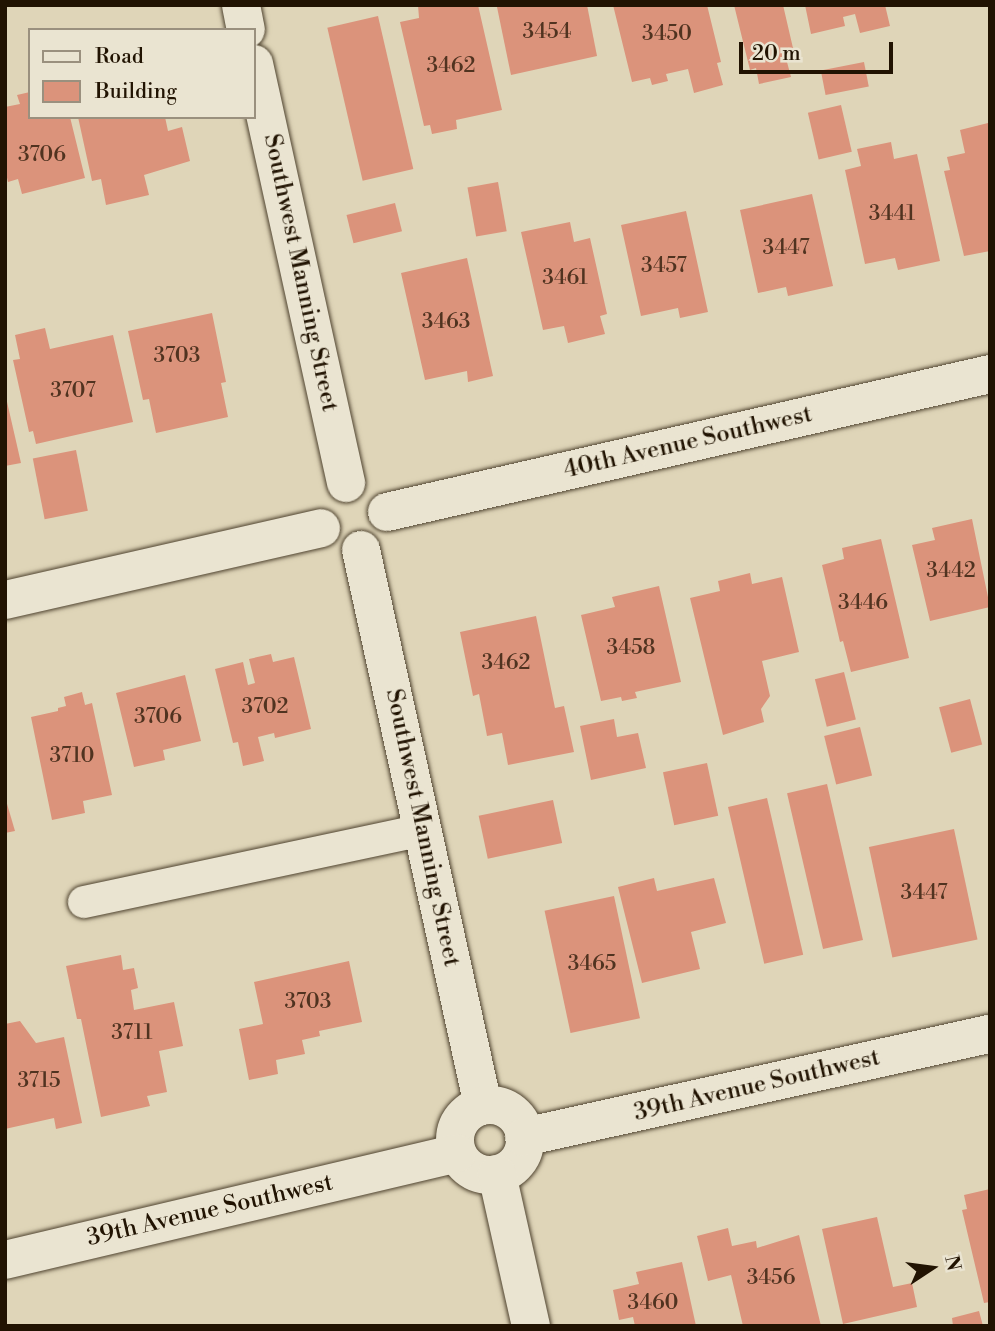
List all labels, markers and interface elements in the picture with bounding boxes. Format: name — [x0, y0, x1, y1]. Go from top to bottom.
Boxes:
house number: 3454 — [523, 19, 571, 45]
house number: 3450 — [642, 21, 692, 47]
legend — [28, 28, 256, 119]
scale bar — [743, 28, 897, 72]
text: 20 m — [752, 41, 801, 67]
text: Road — [95, 44, 144, 70]
house number: 3462 — [426, 53, 476, 79]
text: Building — [95, 79, 177, 105]
street label: Southwest Manning Street — [256, 131, 344, 415]
house number: 3706 — [18, 142, 66, 168]
house number: 3441 — [869, 201, 915, 227]
house number: 3447 — [762, 235, 810, 261]
house number: 3457 — [641, 253, 687, 279]
house number: 3461 — [542, 265, 588, 291]
house number: 3463 — [422, 309, 470, 335]
house number: 3703 — [154, 343, 200, 369]
house number: 3707 — [50, 378, 96, 404]
street label: 40th Avenue Southwest — [561, 400, 815, 486]
house number: 3442 — [926, 558, 976, 584]
house number: 3446 — [838, 590, 888, 616]
house number: 3458 — [607, 635, 655, 661]
house number: 3462 — [481, 650, 531, 676]
street label: Southwest Manning Street — [378, 686, 466, 970]
house number: 3702 — [242, 694, 288, 720]
house number: 3706 — [134, 704, 182, 730]
house number: 3710 — [50, 743, 94, 769]
house number: 3447 — [900, 880, 948, 906]
house number: 3465 — [568, 951, 616, 977]
house number: 3703 — [285, 989, 331, 1015]
house number: 3711 — [111, 1020, 153, 1046]
street label: 39th Avenue Southwest — [631, 1044, 883, 1128]
house number: 3715 — [17, 1068, 61, 1094]
street label: 39th Avenue Southwest — [84, 1169, 336, 1253]
north arrow — [897, 1233, 967, 1303]
text: N — [939, 1253, 966, 1273]
house number: 3456 — [747, 1265, 795, 1291]
house number: 3460 — [627, 1290, 679, 1316]

